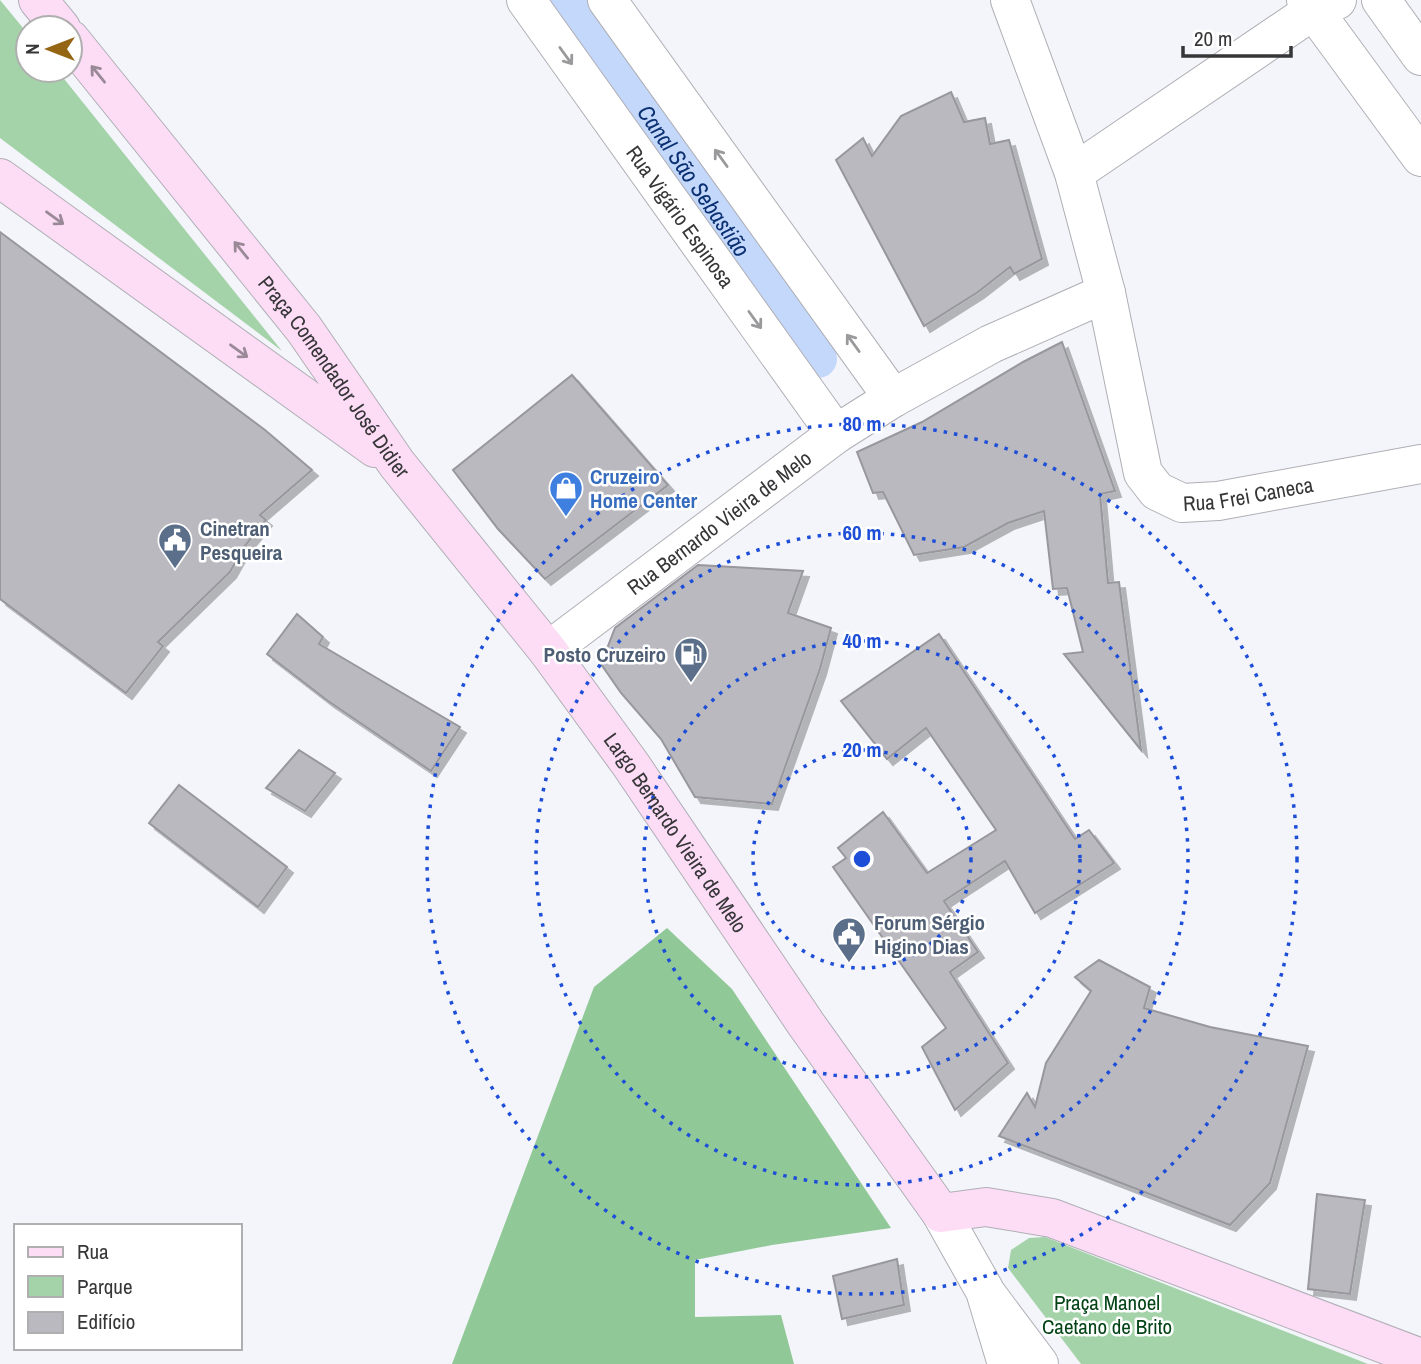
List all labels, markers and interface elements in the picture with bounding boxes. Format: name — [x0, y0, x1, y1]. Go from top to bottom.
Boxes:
north arrow — [14, 14, 84, 84]
scale bar — [1183, 14, 1292, 58]
text: 20 m — [1194, 24, 1232, 53]
text: N — [19, 43, 45, 55]
one-way arrow — [558, 46, 573, 65]
one-way arrow — [90, 65, 105, 83]
water label: Canal São Sebastião — [631, 98, 758, 262]
street label: Rua Vigário Espinosa — [620, 140, 742, 294]
one-way arrow — [713, 149, 728, 168]
one-way arrow — [45, 211, 64, 225]
one-way arrow — [233, 242, 248, 260]
street label: Praça Comendador José Didier — [252, 269, 417, 484]
one-way arrow — [748, 310, 762, 329]
one-way arrow — [846, 334, 861, 353]
one-way arrow — [229, 344, 248, 358]
text: 80 m — [842, 409, 882, 438]
street label: Rua Bernardo Vieira de Melo — [621, 443, 817, 601]
place label: Cruzeiro Home Center — [590, 462, 697, 515]
shop icon: Cruzeiro Home Center — [547, 469, 585, 518]
street label: Rua Frei Caneca — [1182, 469, 1316, 517]
place label: Cinetran Pesqueira — [200, 514, 283, 567]
text: 60 m — [842, 518, 882, 547]
public building icon: Cinetran Pesqueira — [156, 521, 194, 570]
text: 40 m — [842, 626, 882, 655]
fuel station icon: Posto Cruzeiro — [672, 635, 710, 684]
place label: Posto Cruzeiro — [544, 640, 666, 669]
street label: Largo Bernardo Vieira de Melo — [597, 726, 755, 938]
text: 20 m — [842, 735, 882, 764]
centre of rings — [850, 847, 874, 871]
place label: Forum Sérgio Higino Dias — [874, 908, 985, 961]
public building icon: Forum Sérgio Higino Dias — [830, 915, 868, 964]
legend — [14, 1224, 242, 1350]
text: Rua — [77, 1237, 109, 1266]
text: Parque — [77, 1272, 133, 1301]
park label: Praça Manoel Caetano de Brito — [1042, 1288, 1172, 1341]
text: Edifício — [77, 1307, 135, 1336]

